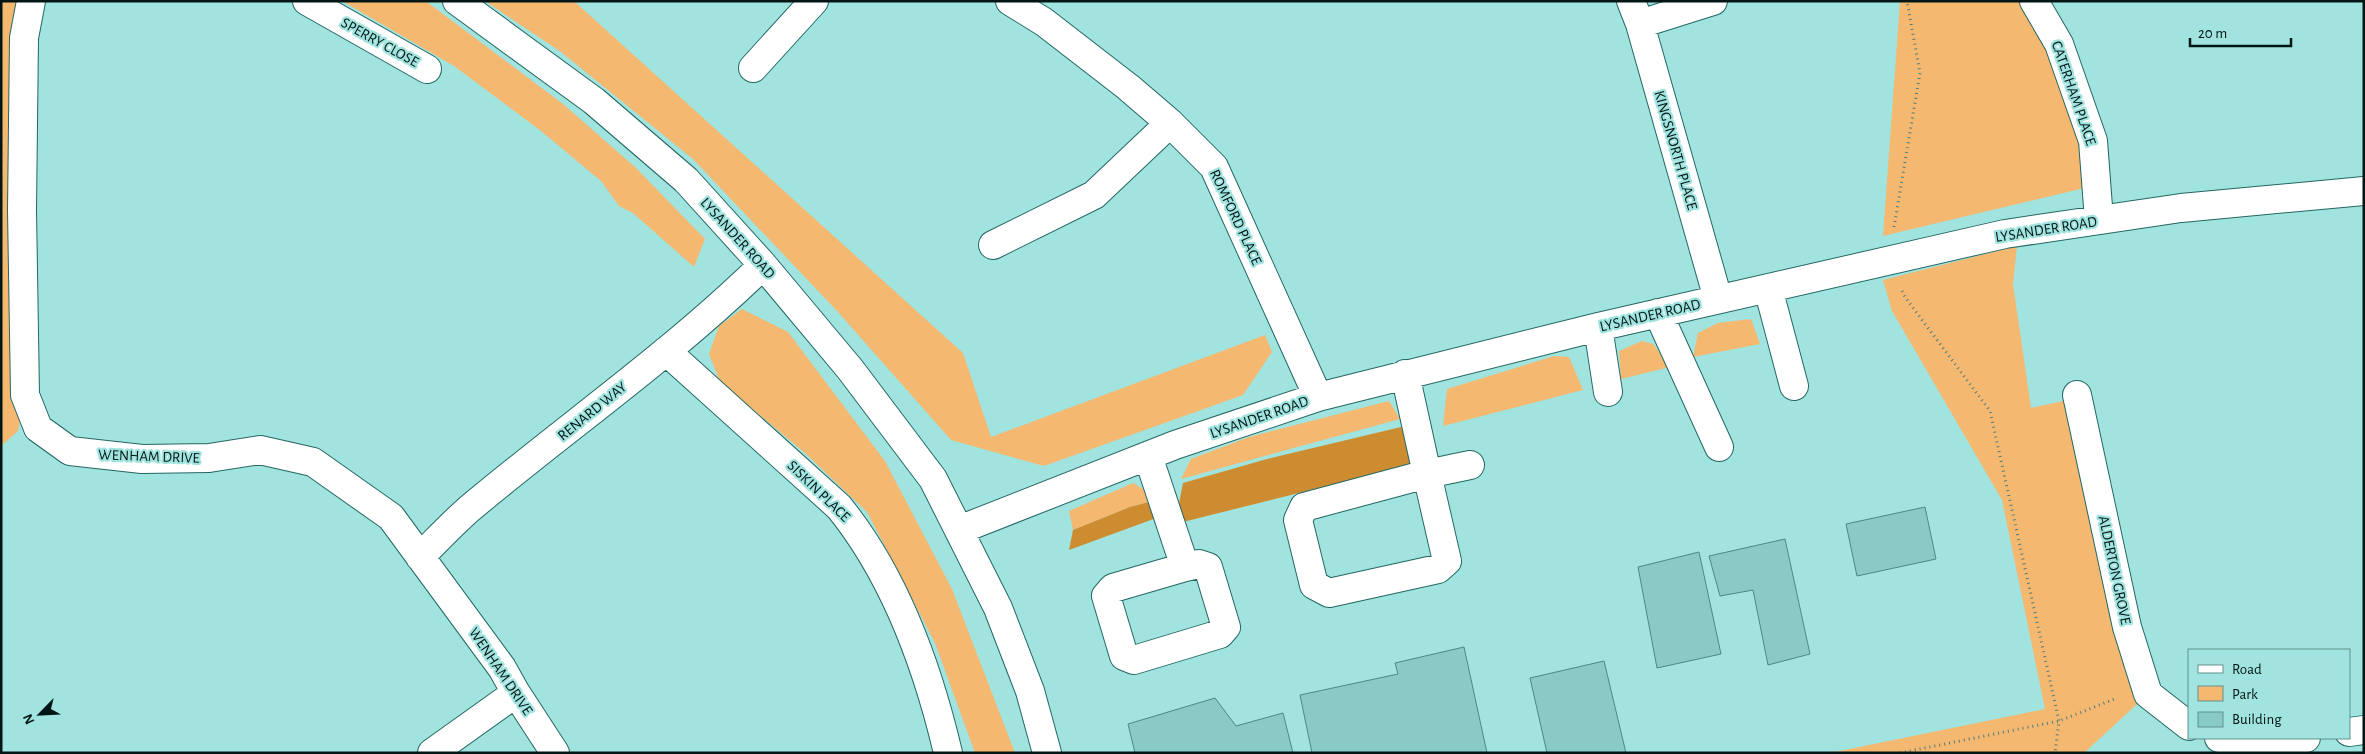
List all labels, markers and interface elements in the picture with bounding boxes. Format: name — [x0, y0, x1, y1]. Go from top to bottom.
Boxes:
street label: SPERRY CLOSE — [338, 15, 421, 70]
scale bar — [2190, 15, 2291, 47]
text: 20 m — [2198, 26, 2227, 41]
street label: CATERHAM PLACE — [2049, 39, 2098, 147]
street label: KINGSNORTH PLACE — [1651, 89, 1700, 211]
street label: ROMFORD PLACE — [1207, 167, 1264, 267]
street label: LYSANDER ROAD — [698, 195, 778, 282]
street label: LYSANDER ROAD — [1994, 214, 2098, 245]
street label: LYSANDER ROAD — [1598, 297, 1702, 334]
street label: RENARD WAY — [555, 379, 630, 444]
street label: LYSANDER ROAD — [1208, 394, 1311, 441]
street label: WENHAM DRIVE — [98, 447, 200, 466]
street label: SISKIN PLACE — [784, 458, 853, 525]
street label: ALDERTON GROVE — [2096, 514, 2133, 626]
street label: WENHAM DRIVE — [466, 625, 535, 718]
legend — [2188, 649, 2350, 739]
text: Road — [2232, 662, 2262, 677]
text: Park — [2232, 687, 2258, 702]
north arrow — [15, 689, 65, 739]
text: N — [21, 712, 37, 726]
text: Building — [2232, 712, 2282, 727]

